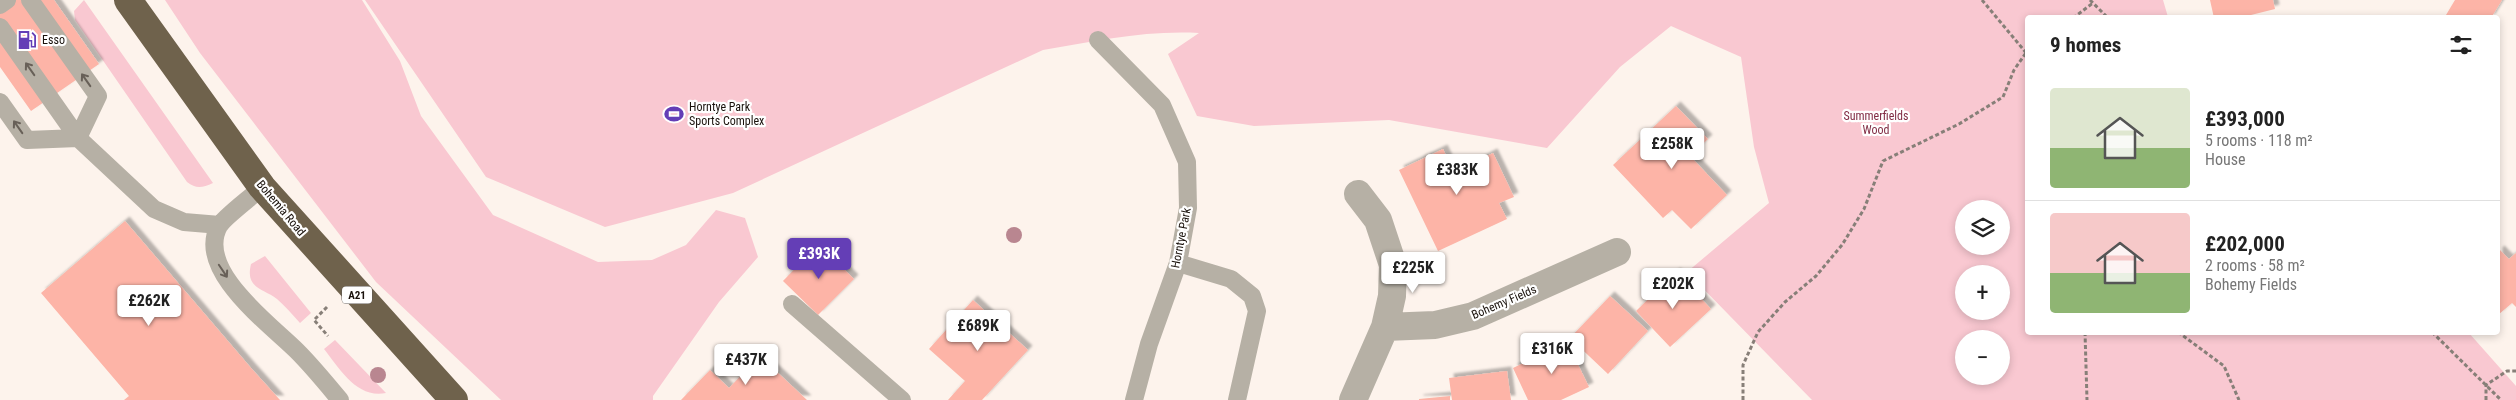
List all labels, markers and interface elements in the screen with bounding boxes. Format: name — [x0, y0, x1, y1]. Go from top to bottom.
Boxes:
fuel station icon: Esso — [16, 29, 38, 51]
icon: filters — [2447, 31, 2475, 59]
place label: Esso — [42, 33, 65, 47]
text: 9 homes — [2050, 33, 2121, 57]
one-way arrow — [25, 62, 35, 76]
one-way arrow — [81, 73, 91, 87]
place label: Horntye Park Sports Complex — [689, 100, 764, 128]
sports icon: Horntye Park Sports Complex — [663, 103, 685, 125]
text: £393,000 — [2205, 107, 2285, 131]
icon: home — [2090, 108, 2150, 168]
park label: Summerfields Wood — [1843, 109, 1909, 137]
one-way arrow — [13, 120, 23, 134]
pin: £258K — [1637, 128, 1707, 170]
text: 5 rooms · 118 m² — [2205, 131, 2313, 150]
text: £258K — [1651, 134, 1693, 153]
text: House — [2205, 150, 2245, 169]
pin: £383K — [1422, 154, 1492, 196]
text: £383K — [1436, 160, 1478, 179]
street label: Bohemia Road — [254, 177, 308, 239]
map controls — [1955, 200, 2010, 385]
button: layers — [1955, 200, 2010, 255]
street label: Horntye Park — [1168, 206, 1194, 269]
text: £202,000 — [2205, 232, 2285, 256]
icon: home — [2090, 233, 2150, 293]
pin: £393K — [784, 238, 854, 280]
text: £393K — [798, 244, 840, 263]
pin: £225K — [1378, 252, 1448, 294]
text: 2 rooms · 58 m² — [2205, 256, 2305, 275]
text: £225K — [1392, 258, 1434, 277]
one-way arrow — [218, 264, 228, 278]
button: + — [1955, 265, 2010, 320]
pin: £202K — [1638, 268, 1708, 310]
text: £202K — [1652, 274, 1694, 293]
text: Bohemy Fields — [2205, 275, 2297, 294]
street label: Bohemy Fields — [1469, 282, 1539, 322]
pin: £262K — [114, 284, 184, 327]
road number: A21 — [342, 286, 372, 304]
text: £262K — [128, 291, 170, 310]
pin: £689K — [943, 310, 1013, 352]
text: £689K — [957, 316, 999, 335]
button: − — [1955, 330, 2010, 385]
pin: £316K — [1517, 332, 1587, 375]
text: £316K — [1531, 339, 1573, 358]
pin: £437K — [711, 344, 781, 386]
text: £437K — [725, 350, 767, 369]

